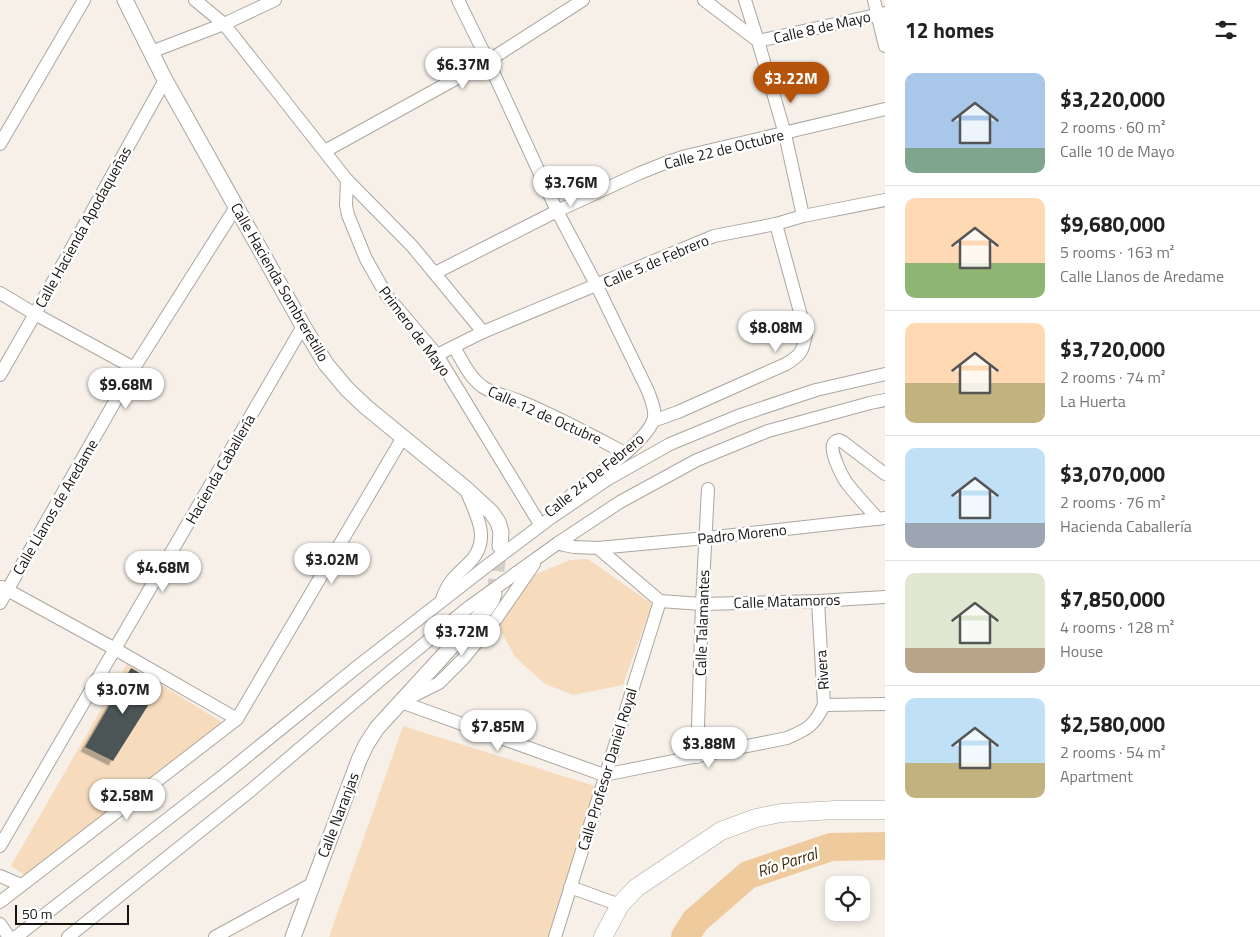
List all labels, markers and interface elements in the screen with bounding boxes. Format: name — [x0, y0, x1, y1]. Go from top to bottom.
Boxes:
street label: Calle 8 de Mayo — [771, 5, 873, 49]
text: 12 homes — [905, 14, 994, 46]
icon: filters — [1212, 16, 1240, 44]
pin: $6.37M — [422, 48, 504, 90]
text: $6.37M — [436, 52, 490, 76]
pin: $3.22M — [750, 62, 832, 104]
text: $3.22M — [764, 66, 818, 90]
text: $3,220,000 — [1060, 83, 1165, 115]
icon: home — [945, 93, 1005, 153]
text: 2 rooms · 60 m² — [1060, 115, 1165, 139]
street label: Calle 22 de Octubre — [662, 123, 786, 175]
text: Calle 10 de Mayo — [1060, 139, 1175, 163]
street label: Calle Hacienda Apodaqueñas — [29, 142, 137, 312]
pin: $3.76M — [530, 166, 612, 208]
text: $3.76M — [544, 170, 598, 194]
street label: Calle Hacienda Sombreretillo — [225, 198, 335, 366]
text: $9,680,000 — [1060, 208, 1165, 240]
icon: home — [945, 218, 1005, 278]
street label: Calle 5 de Febrero — [600, 228, 712, 294]
text: 5 rooms · 163 m² — [1060, 240, 1174, 264]
text: Calle Llanos de Aredame — [1060, 264, 1224, 288]
street label: Primero de Mayo — [373, 281, 457, 381]
pin: $8.08M — [735, 310, 817, 353]
text: $8.08M — [749, 315, 803, 339]
text: $3,720,000 — [1060, 333, 1165, 365]
icon: home — [945, 343, 1005, 403]
text: 2 rooms · 74 m² — [1060, 365, 1165, 389]
pin: $9.68M — [85, 368, 167, 410]
text: $9.68M — [99, 372, 153, 396]
street label: Calle 12 de Octubre — [484, 380, 606, 450]
text: La Huerta — [1060, 389, 1126, 413]
street label: Hacienda Caballería — [179, 409, 261, 528]
street label: Calle 24 De Febrero — [539, 427, 649, 523]
street label: Calle Llanos de Aredame — [7, 435, 103, 579]
text: $3,070,000 — [1060, 458, 1165, 490]
icon: home — [945, 468, 1005, 528]
text: 2 rooms · 76 m² — [1060, 490, 1165, 514]
text: Hacienda Caballería — [1060, 514, 1192, 538]
street label: Padro Moreno — [696, 518, 788, 550]
pin: $3.02M — [291, 542, 373, 585]
text: $3.02M — [305, 547, 359, 571]
pin: $4.68M — [122, 550, 204, 593]
text: $4.68M — [136, 555, 190, 579]
street label: Calle Talamantes — [689, 569, 715, 677]
text: $7,850,000 — [1060, 583, 1165, 615]
street label: Calle Matamoros — [733, 588, 841, 614]
icon: home — [945, 593, 1005, 653]
pin: $3.72M — [421, 614, 503, 657]
text: 4 rooms · 128 m² — [1060, 615, 1174, 639]
text: $3.72M — [435, 619, 489, 643]
text: House — [1060, 639, 1103, 663]
street label: Rivera — [809, 649, 835, 691]
pin: $3.07M — [82, 672, 164, 715]
text: $3.07M — [96, 677, 150, 701]
street label: Calle Profesor Daniel Royal — [571, 685, 643, 853]
text: $2,580,000 — [1060, 708, 1165, 740]
pin: $7.85M — [457, 710, 539, 752]
text: $7.85M — [471, 714, 525, 738]
icon: home — [945, 718, 1005, 778]
pin: $3.88M — [668, 726, 750, 769]
text: $3.88M — [682, 731, 736, 755]
text: 2 rooms · 54 m² — [1060, 740, 1165, 764]
text: Apartment — [1060, 764, 1133, 788]
street label: Calle Naranjas — [311, 769, 365, 861]
pin: $2.58M — [86, 778, 168, 821]
text: $2.58M — [100, 783, 154, 807]
water label: Río Parral — [754, 841, 822, 883]
map controls — [825, 876, 870, 921]
button: locate — [825, 876, 870, 921]
scale bar — [15, 902, 129, 925]
text: 50 m — [22, 903, 52, 924]

